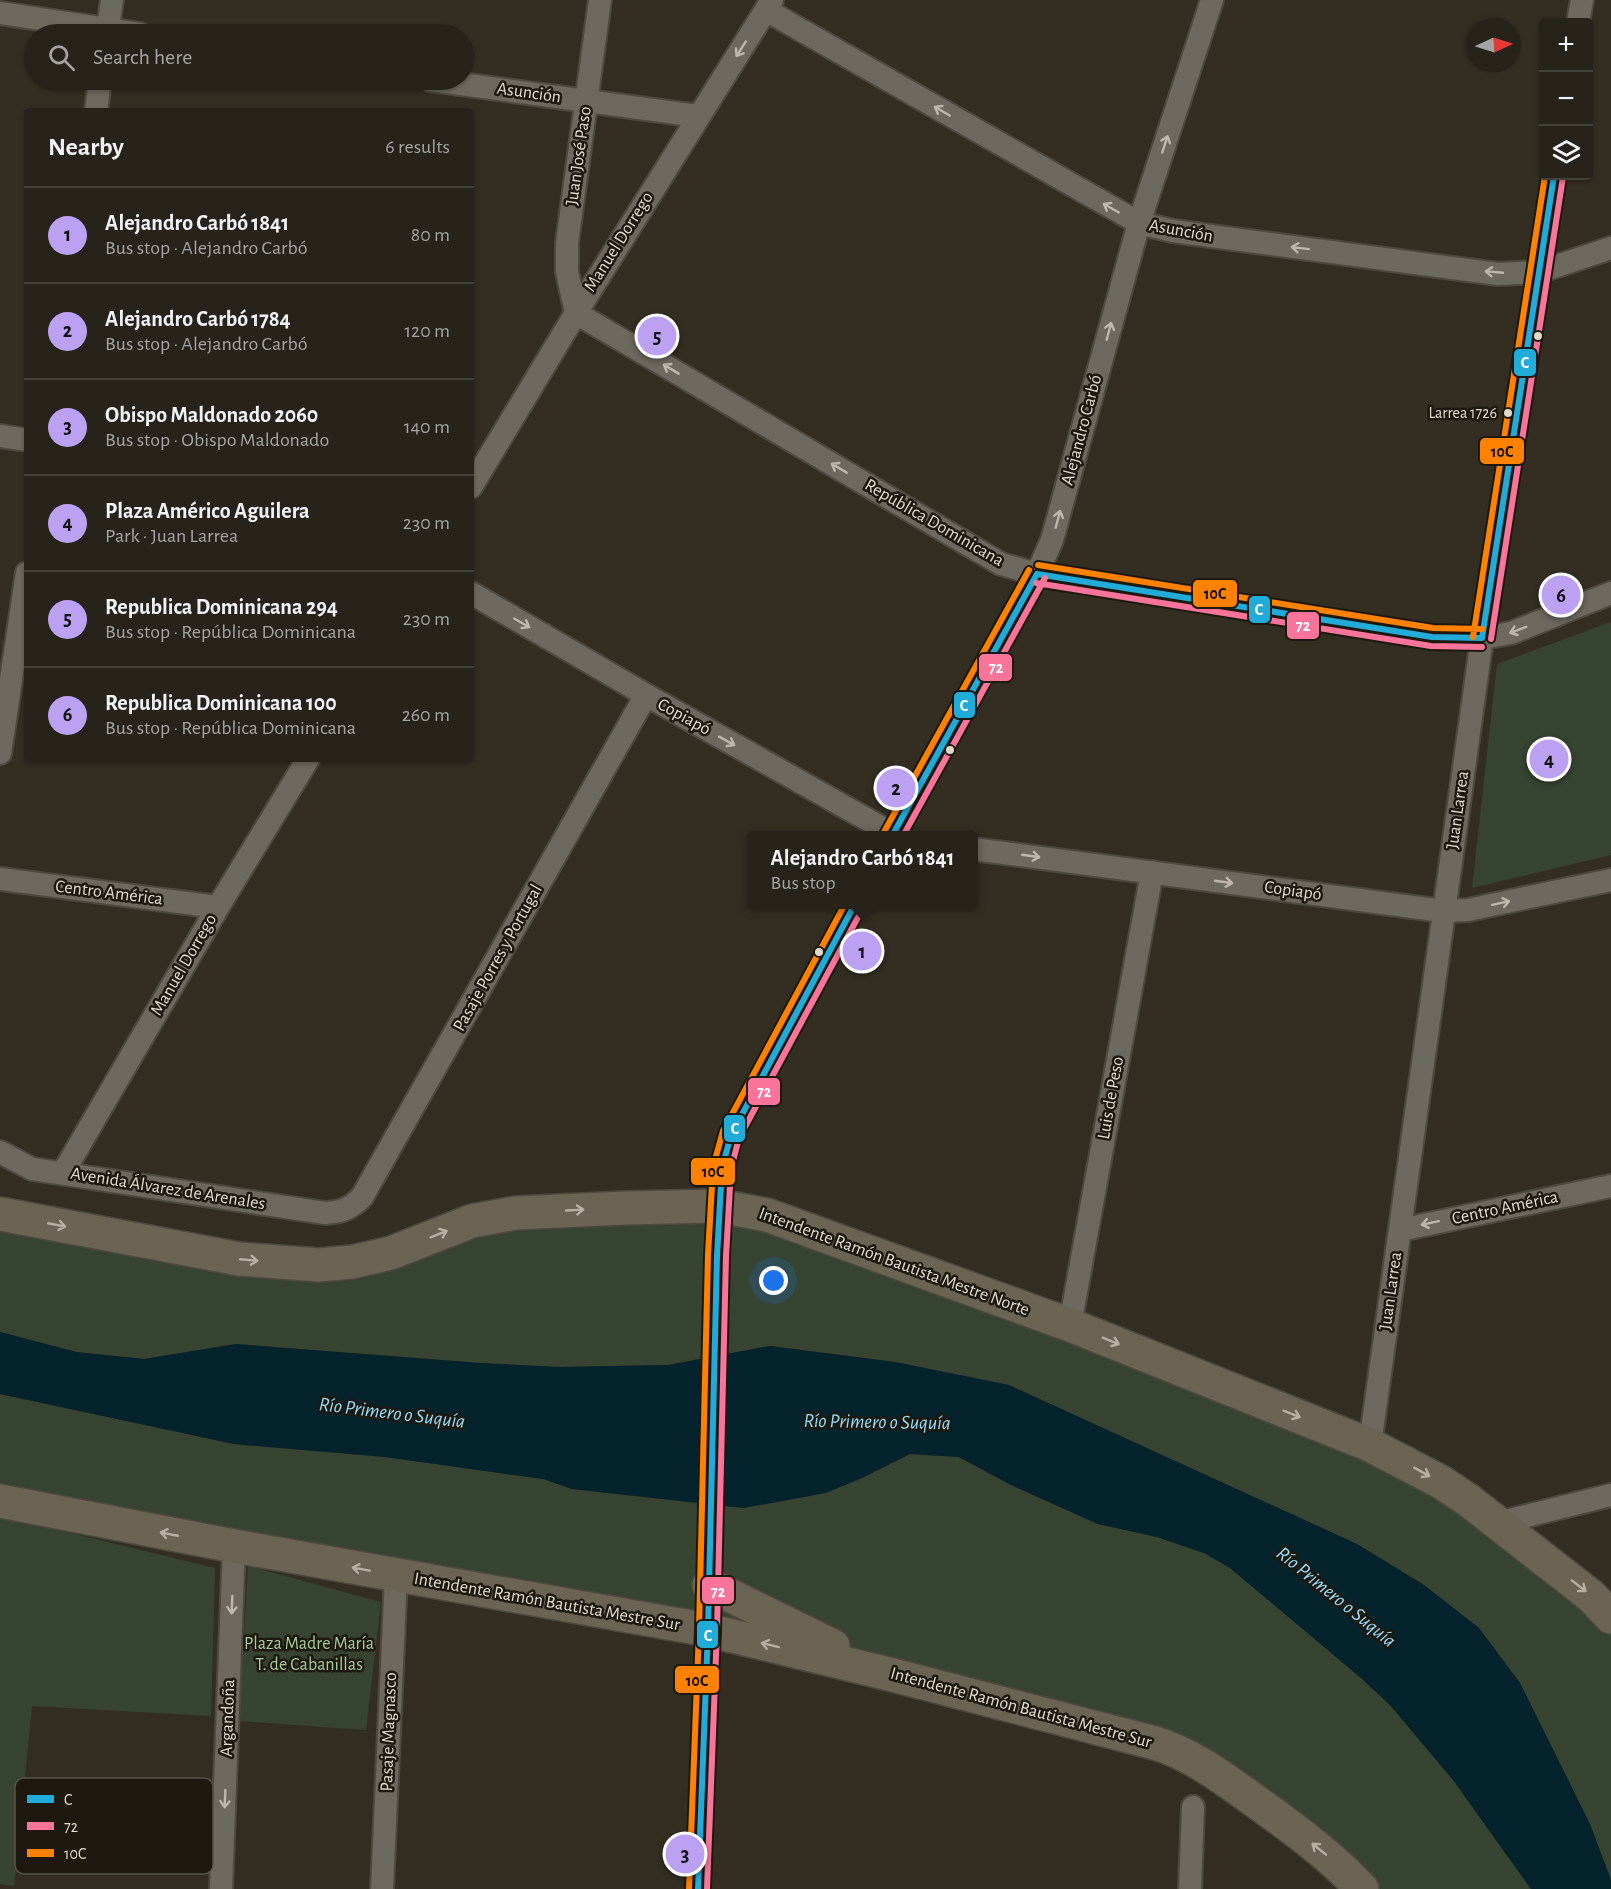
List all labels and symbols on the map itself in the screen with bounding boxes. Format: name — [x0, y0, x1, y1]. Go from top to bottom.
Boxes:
north arrow — [1467, 18, 1521, 72]
one-way arrow — [734, 41, 747, 58]
street label: Asunción — [496, 80, 562, 106]
street label: Juan José Paso — [563, 105, 595, 207]
one-way arrow — [934, 105, 951, 117]
one-way arrow — [1160, 135, 1171, 154]
street label: Manuel Dorrego — [581, 189, 657, 295]
one-way arrow — [1103, 201, 1120, 213]
street label: Asunción — [1148, 217, 1214, 245]
one-way arrow — [1291, 242, 1311, 253]
one-way arrow — [1484, 267, 1504, 278]
pin: 5 — [638, 314, 676, 358]
one-way arrow — [1104, 322, 1116, 341]
unlabelled marker — [1532, 330, 1544, 342]
line badge: C — [1513, 348, 1537, 377]
text: C — [1521, 355, 1530, 371]
one-way arrow — [663, 362, 680, 374]
street label: Alejandro Carbó — [1059, 373, 1105, 487]
place label: Larrea 1726 — [1428, 405, 1497, 421]
marker: Larrea 1726 — [1502, 407, 1514, 419]
line badge: 10C — [1479, 437, 1525, 465]
text: 10C — [1491, 444, 1514, 460]
one-way arrow — [831, 462, 848, 474]
street label: República Dominicana — [861, 476, 1007, 570]
one-way arrow — [1053, 510, 1064, 529]
pin: 6 — [1542, 572, 1580, 618]
line badge: 10C — [1192, 579, 1238, 608]
text: 10C — [1204, 586, 1227, 602]
line badge: C — [1248, 595, 1271, 624]
text: C — [1255, 602, 1264, 618]
line badge: 72 — [1286, 611, 1320, 640]
one-way arrow — [512, 618, 530, 629]
text: 72 — [1296, 618, 1311, 634]
one-way arrow — [1509, 625, 1527, 636]
line badge: 72 — [978, 653, 1013, 682]
text: 72 — [989, 660, 1004, 676]
line badge: C — [953, 691, 976, 719]
street label: Copiapó — [654, 695, 714, 739]
text: C — [960, 698, 969, 714]
one-way arrow — [718, 735, 735, 747]
pin: 4 — [1530, 736, 1568, 782]
unlabelled marker — [944, 744, 956, 756]
pin: 2 — [876, 766, 916, 810]
street label: Juan Larrea — [1444, 770, 1472, 850]
one-way arrow — [1021, 851, 1040, 862]
street label: Centro América — [54, 877, 164, 909]
one-way arrow — [1214, 877, 1234, 888]
street label: Copiapó — [1263, 878, 1323, 904]
street label: Pasaje Porres y Portugal — [450, 881, 546, 1035]
one-way arrow — [1491, 897, 1510, 908]
street label: Manuel Dorrego — [148, 911, 220, 1019]
pin: 1 — [842, 928, 882, 974]
unlabelled marker — [813, 946, 825, 958]
street label: Luis de Peso — [1095, 1055, 1127, 1141]
line badge: 72 — [747, 1077, 781, 1106]
text: 72 — [757, 1084, 772, 1100]
line badge: C — [723, 1114, 746, 1143]
text: C — [731, 1121, 740, 1137]
line badge: 10C — [690, 1157, 736, 1186]
street label: Avenida Álvarez de Arenales — [69, 1162, 267, 1213]
text: 10C — [702, 1164, 725, 1180]
street label: Centro América — [1450, 1188, 1560, 1228]
one-way arrow — [564, 1205, 584, 1216]
street label: Intendente Ramón Bautista Mestre Norte — [756, 1205, 1032, 1319]
one-way arrow — [1421, 1218, 1441, 1229]
one-way arrow — [47, 1220, 67, 1231]
one-way arrow — [429, 1228, 448, 1239]
street label: Juan Larrea — [1377, 1251, 1405, 1331]
one-way arrow — [239, 1255, 259, 1266]
your location — [759, 1266, 788, 1295]
one-way arrow — [1102, 1336, 1120, 1347]
water label: Río Primero o Suquía — [318, 1394, 466, 1432]
one-way arrow — [1283, 1409, 1301, 1420]
water label: Río Primero o Suquía — [803, 1411, 951, 1433]
one-way arrow — [1413, 1466, 1430, 1478]
one-way arrow — [160, 1528, 179, 1539]
water label: Río Primero o Suquía — [1273, 1543, 1399, 1651]
one-way arrow — [352, 1563, 371, 1574]
street label: Intendente Ramón Bautista Mestre Sur — [413, 1570, 682, 1634]
line badge: 72 — [701, 1576, 735, 1605]
one-way arrow — [1571, 1580, 1587, 1593]
text: 72 — [711, 1584, 726, 1600]
one-way arrow — [226, 1594, 237, 1614]
line badge: C — [696, 1620, 719, 1649]
text: C — [704, 1628, 713, 1644]
park label: Plaza Madre María T. de Cabanillas — [244, 1635, 374, 1674]
one-way arrow — [761, 1639, 780, 1650]
street label: Intendente Ramón Bautista Mestre Sur — [888, 1664, 1154, 1752]
line badge: 10C — [674, 1665, 720, 1694]
street label: Pasaje Magnasco — [378, 1672, 400, 1792]
text: 10C — [686, 1673, 709, 1689]
street label: Argandoña — [218, 1679, 238, 1757]
legend — [15, 1778, 213, 1874]
one-way arrow — [219, 1789, 230, 1809]
text: C — [64, 1792, 72, 1808]
text: 72 — [64, 1819, 78, 1835]
pin: 3 — [666, 1832, 704, 1876]
one-way arrow — [1312, 1843, 1328, 1856]
text: 10C — [64, 1846, 86, 1862]

